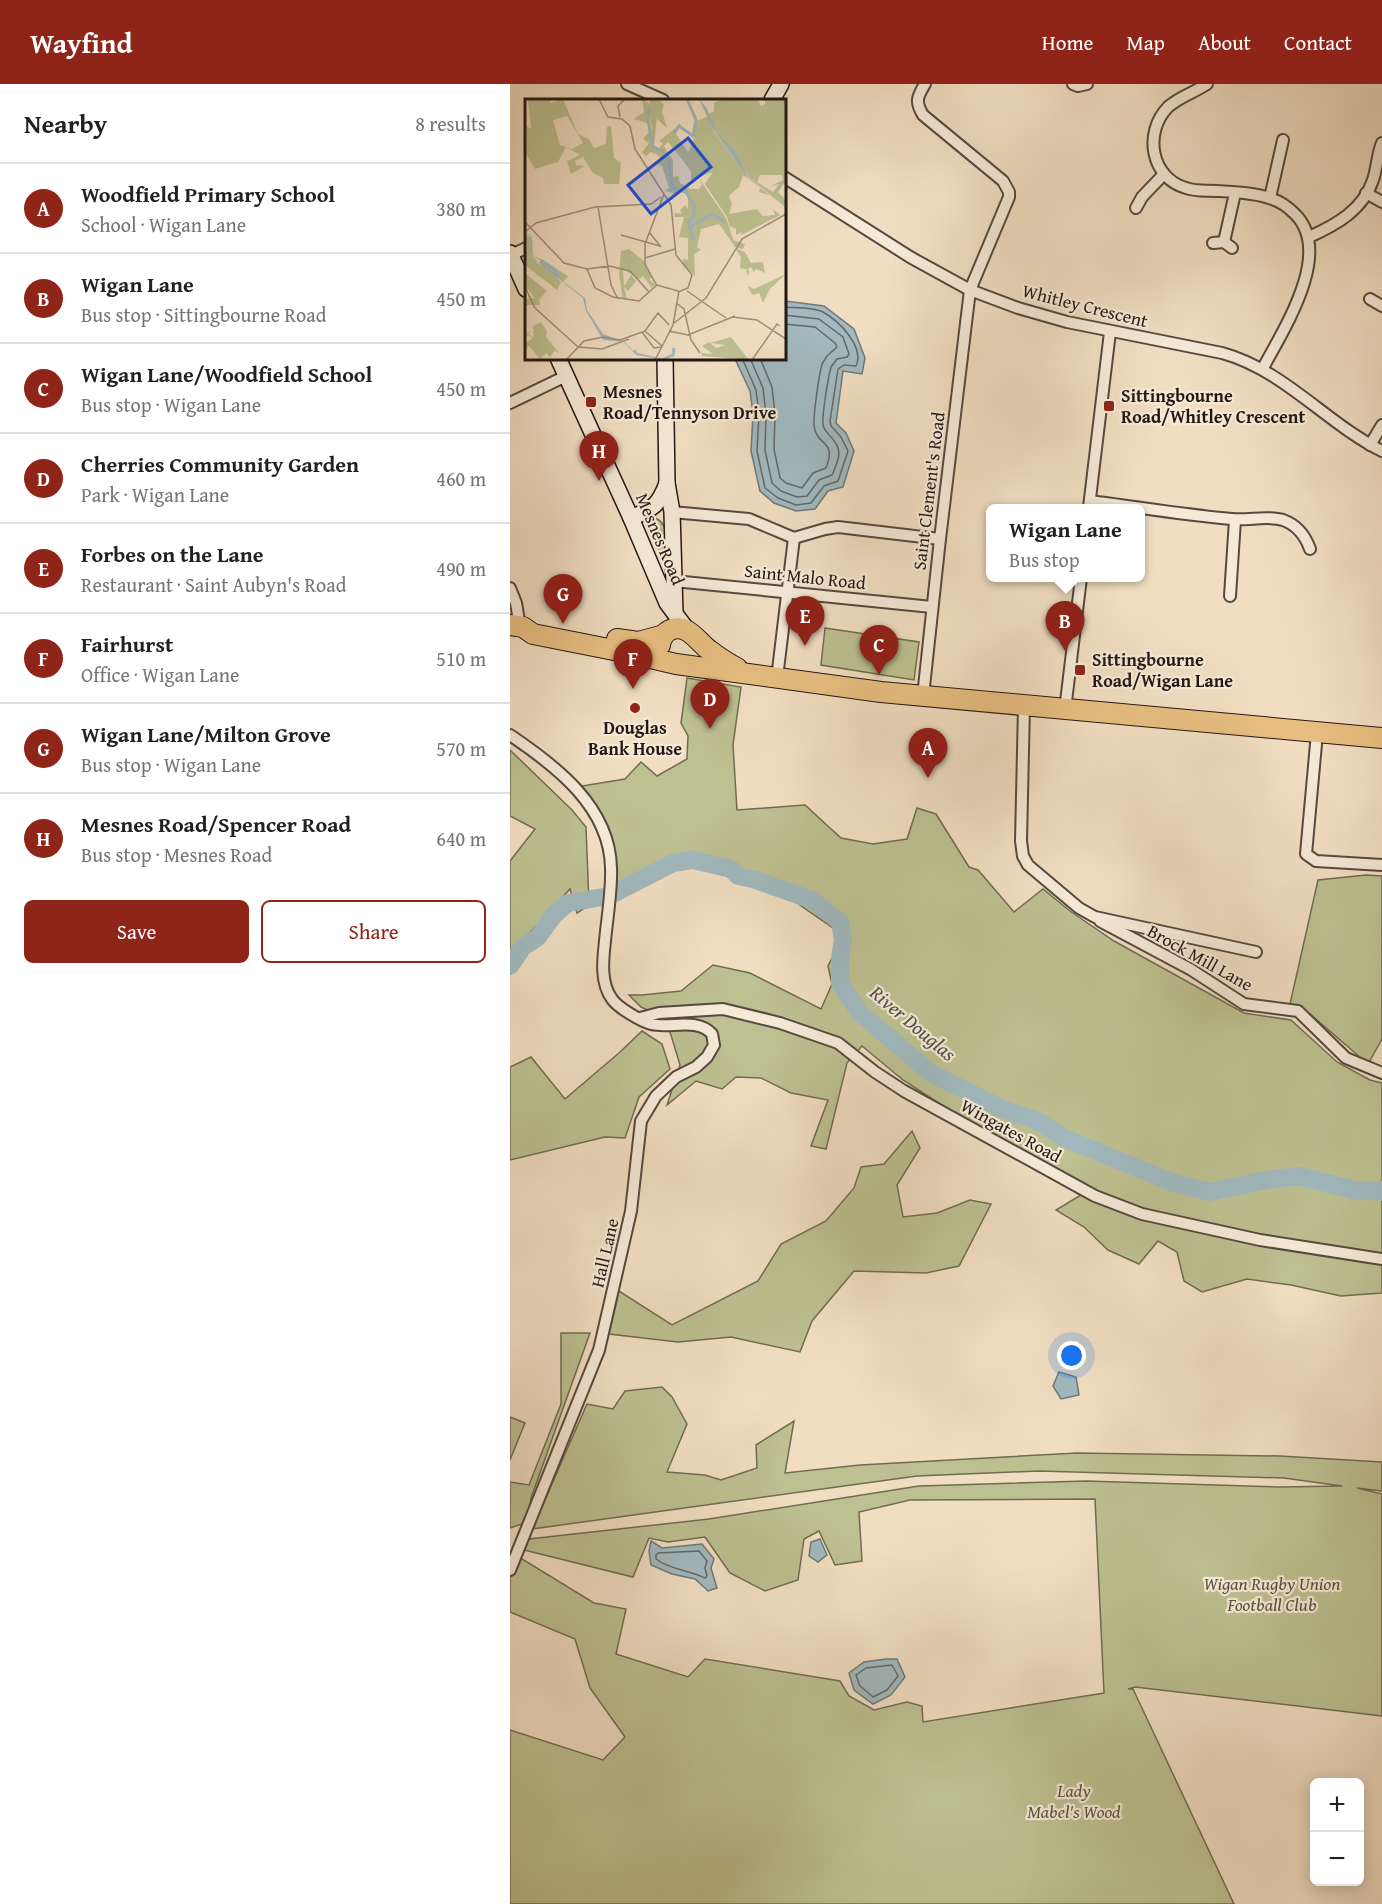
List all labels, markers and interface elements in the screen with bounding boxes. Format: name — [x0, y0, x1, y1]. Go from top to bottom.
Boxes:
text: Wayfind — [30, 22, 132, 63]
text: Home — [1042, 27, 1093, 58]
text: Map — [1126, 27, 1165, 58]
text: About — [1198, 27, 1251, 58]
text: Contact — [1284, 27, 1352, 58]
inset map — [525, 99, 786, 360]
text: Nearby — [24, 104, 107, 143]
text: 8 results — [415, 109, 486, 138]
text: Woodfield Primary School — [81, 178, 335, 210]
text: A — [37, 194, 50, 223]
text: 380 m — [436, 194, 486, 223]
text: School · Wigan Lane — [81, 210, 246, 239]
text: Wigan Lane — [81, 268, 194, 300]
street label: Whitley Crescent — [1019, 277, 1151, 334]
text: B — [37, 284, 50, 313]
text: 450 m — [436, 284, 486, 313]
text: Bus stop · Sittingbourne Road — [81, 300, 326, 329]
text: Wigan Lane/Woodfield School — [81, 358, 372, 390]
text: C — [38, 374, 49, 403]
text: 450 m — [436, 374, 486, 403]
place label: Mesnes Road/Tennyson Drive — [603, 378, 776, 426]
place label: Sittingbourne Road/Whitley Crescent — [1121, 382, 1305, 430]
text: Bus stop · Wigan Lane — [81, 390, 261, 419]
marker: Mesnes Road/Tennyson Drive — [584, 395, 598, 409]
marker: Sittingbourne Road/Whitley Crescent — [1102, 399, 1116, 413]
street label: Saint Clement's Road — [905, 410, 952, 572]
pin: H — [580, 432, 619, 481]
text: Cherries Community Garden — [81, 448, 359, 480]
text: D — [37, 464, 50, 493]
text: 460 m — [436, 464, 486, 493]
text: Park · Wigan Lane — [81, 480, 229, 509]
street label: Mesnes Road — [629, 489, 692, 589]
popup — [986, 504, 1145, 582]
text: Wigan Lane — [1009, 513, 1122, 545]
text: Forbes on the Lane — [81, 538, 264, 570]
text: Bus stop — [1009, 545, 1080, 574]
text: E — [38, 554, 49, 583]
text: 490 m — [436, 554, 486, 583]
street label: Saint Malo Road — [743, 557, 867, 596]
text: Restaurant · Saint Aubyn's Road — [81, 570, 346, 599]
pin: G — [544, 574, 582, 624]
pin: E — [786, 596, 824, 646]
pin: B — [1046, 602, 1084, 651]
pin: C — [860, 626, 898, 675]
text: Fairhurst — [81, 628, 173, 660]
pin: F — [614, 640, 652, 689]
text: F — [38, 644, 49, 673]
text: 510 m — [436, 644, 486, 673]
place label: Sittingbourne Road/Wigan Lane — [1092, 646, 1233, 694]
text: Office · Wigan Lane — [81, 660, 239, 689]
marker: Sittingbourne Road/Wigan Lane — [1073, 663, 1087, 677]
pin: D — [690, 680, 730, 729]
marker: Douglas Bank House — [628, 701, 642, 715]
place label: Douglas Bank House — [588, 714, 682, 762]
text: Wigan Lane/Milton Grove — [81, 718, 331, 750]
pin: A — [908, 728, 948, 778]
text: G — [37, 734, 50, 763]
text: 570 m — [436, 734, 486, 763]
text: Bus stop · Wigan Lane — [81, 750, 261, 779]
text: Mesnes Road/Spencer Road — [81, 808, 351, 840]
text: H — [37, 824, 50, 853]
text: 640 m — [436, 824, 486, 853]
text: Bus stop · Mesnes Road — [81, 840, 272, 869]
button: Save — [24, 900, 249, 963]
button: Share — [261, 900, 486, 963]
street label: Brock Mill Lane — [1143, 917, 1258, 998]
water label: River Douglas — [863, 977, 963, 1068]
street label: Wingates Road — [956, 1092, 1067, 1170]
street label: Hall Lane — [583, 1216, 626, 1290]
your location — [1057, 1341, 1086, 1370]
park label: Wigan Rugby Union Football Club — [1204, 1570, 1340, 1618]
park label: Lady Mabel's Wood — [1027, 1777, 1121, 1825]
map controls — [1310, 1778, 1364, 1886]
button: + — [1310, 1778, 1364, 1832]
button: − — [1310, 1832, 1364, 1886]

